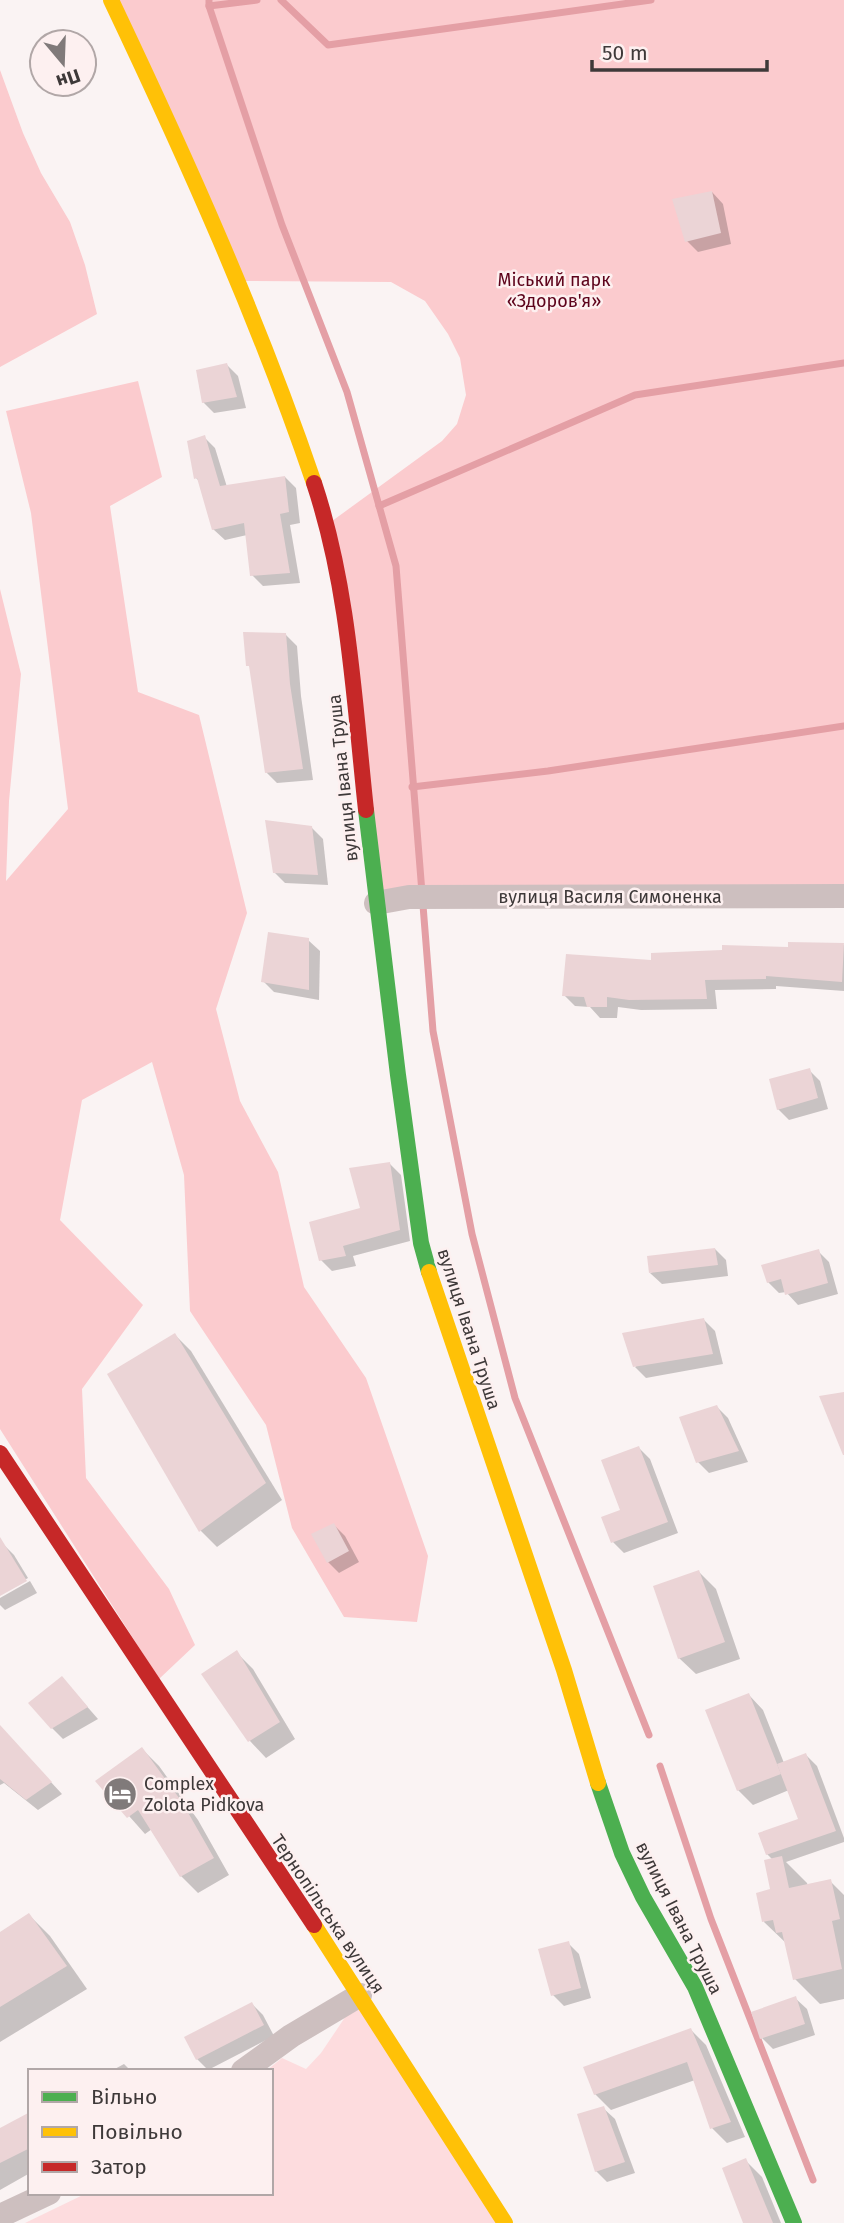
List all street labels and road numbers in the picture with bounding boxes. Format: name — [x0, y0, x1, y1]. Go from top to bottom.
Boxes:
street label: вулиця Івана Труша — [323, 693, 363, 863]
street label: вулиця Василя Симоненка — [498, 886, 722, 908]
street label: вулиця Івана Труша — [433, 1246, 505, 1412]
street label: Тернопільська вулиця — [267, 1830, 389, 1998]
street label: вулиця Івана Труша — [631, 1838, 727, 1998]

